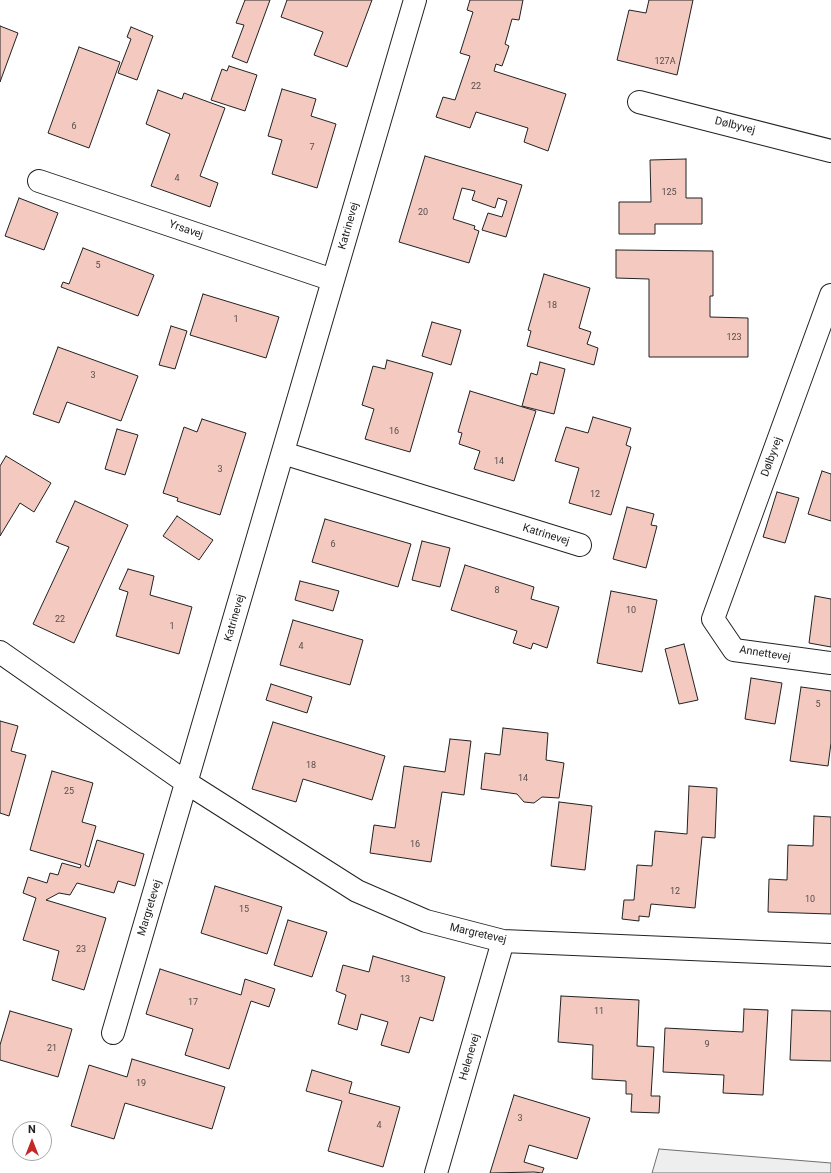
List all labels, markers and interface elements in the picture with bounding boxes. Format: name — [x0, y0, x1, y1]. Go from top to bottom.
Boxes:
house number: 127A — [654, 57, 676, 67]
house number: 22 — [471, 82, 481, 92]
street label: Dølbyvej — [713, 115, 757, 137]
house number: 6 — [71, 122, 77, 132]
house number: 7 — [309, 143, 315, 153]
house number: 4 — [174, 174, 180, 184]
house number: 125 — [661, 188, 677, 198]
street label: Katrinevej — [336, 201, 362, 251]
house number: 20 — [418, 208, 428, 218]
street label: Yrsavej — [167, 218, 205, 242]
house number: 5 — [95, 261, 101, 271]
house number: 18 — [547, 301, 557, 311]
house number: 1 — [233, 315, 239, 325]
house number: 123 — [726, 333, 742, 343]
house number: 3 — [90, 371, 96, 381]
house number: 16 — [389, 427, 399, 437]
street label: Dølbyvej — [759, 435, 785, 479]
house number: 14 — [494, 457, 504, 467]
house number: 3 — [217, 465, 223, 475]
house number: 12 — [590, 490, 600, 500]
street label: Katrinevej — [521, 522, 571, 548]
house number: 6 — [330, 540, 336, 550]
house number: 8 — [494, 586, 500, 596]
street label: Katrinevej — [222, 593, 248, 643]
house number: 10 — [626, 606, 636, 616]
house number: 22 — [55, 615, 65, 625]
house number: 1 — [169, 622, 175, 632]
house number: 4 — [298, 642, 304, 652]
street label: Annettevej — [738, 643, 792, 665]
house number: 5 — [815, 700, 821, 710]
house number: 18 — [306, 761, 316, 771]
house number: 14 — [518, 774, 528, 784]
house number: 25 — [64, 787, 74, 797]
house number: 16 — [410, 840, 420, 850]
street label: Margretevej — [135, 878, 165, 938]
house number: 12 — [670, 887, 680, 897]
house number: 10 — [805, 895, 815, 905]
house number: 15 — [239, 905, 249, 915]
street label: Margretevej — [448, 921, 508, 947]
house number: 23 — [76, 945, 86, 955]
house number: 13 — [400, 975, 410, 985]
house number: 17 — [188, 998, 198, 1008]
house number: 11 — [594, 1007, 604, 1017]
street label: Helenevej — [457, 1032, 483, 1082]
house number: 9 — [704, 1040, 710, 1050]
house number: 21 — [47, 1044, 57, 1054]
house number: 19 — [136, 1079, 146, 1089]
house number: 3 — [517, 1114, 523, 1124]
north arrow — [12, 1121, 52, 1161]
house number: 4 — [376, 1121, 382, 1131]
text: N — [28, 1123, 36, 1136]

